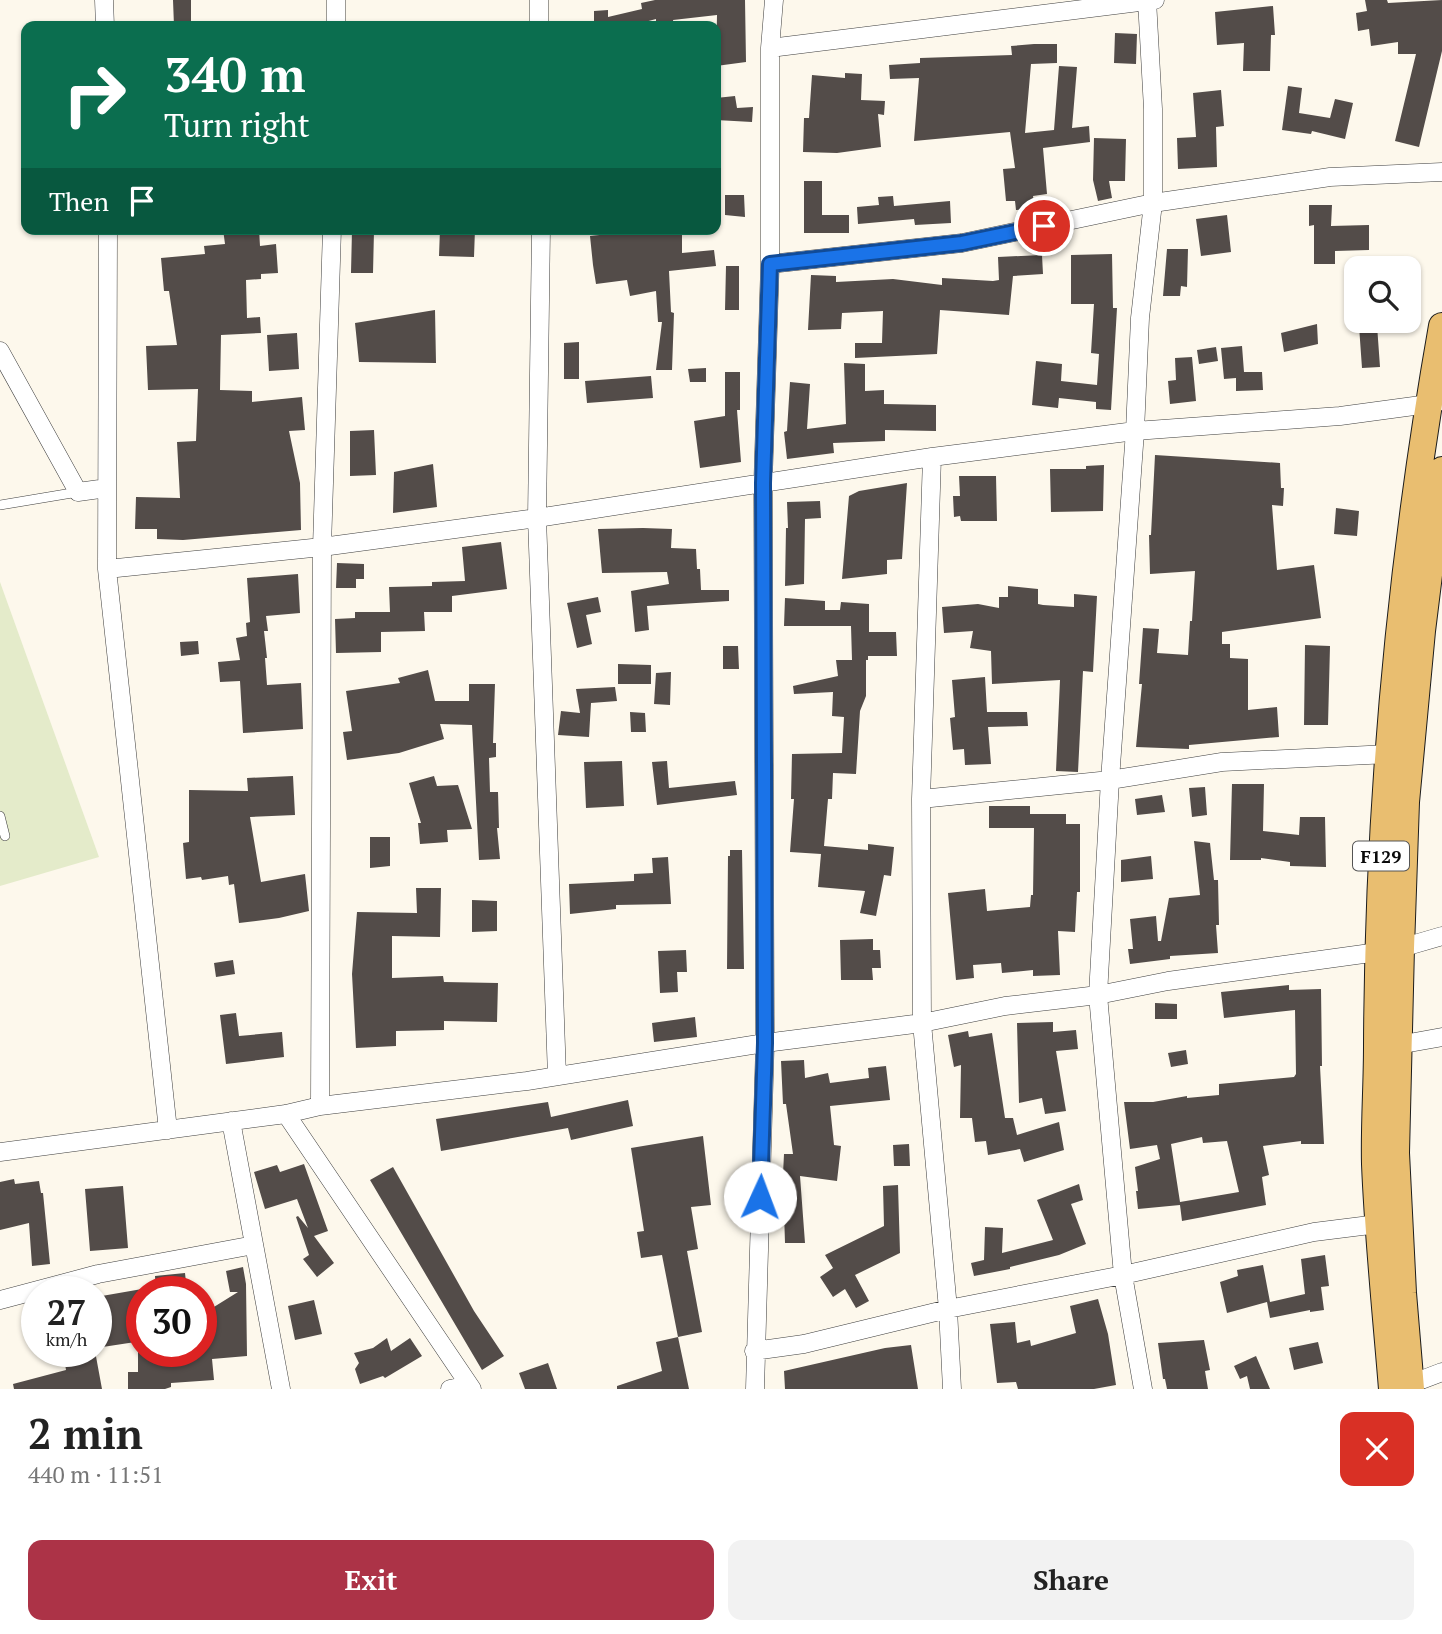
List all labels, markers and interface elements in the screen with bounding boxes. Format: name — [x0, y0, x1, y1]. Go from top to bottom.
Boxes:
text: 340 m — [164, 41, 306, 106]
icon: right — [49, 49, 140, 140]
text: Turn right — [164, 104, 310, 146]
icon: arrive — [123, 182, 161, 220]
text: Then — [49, 184, 109, 218]
pin — [1014, 196, 1074, 256]
icon: arrive — [1025, 207, 1063, 245]
map controls — [1344, 256, 1421, 333]
button: search — [1344, 256, 1421, 333]
road number: F129 — [1353, 842, 1409, 870]
position arrow — [723, 1160, 797, 1234]
speed limit sign: 30 — [126, 1276, 217, 1367]
text: 27 — [47, 1289, 86, 1335]
text: km/h — [46, 1327, 87, 1351]
text: 2 min — [28, 1405, 143, 1461]
button: close — [1340, 1412, 1414, 1486]
text: 440 m · 11:51 — [28, 1459, 163, 1490]
button: Exit — [28, 1540, 714, 1620]
button: Share — [728, 1540, 1414, 1620]

